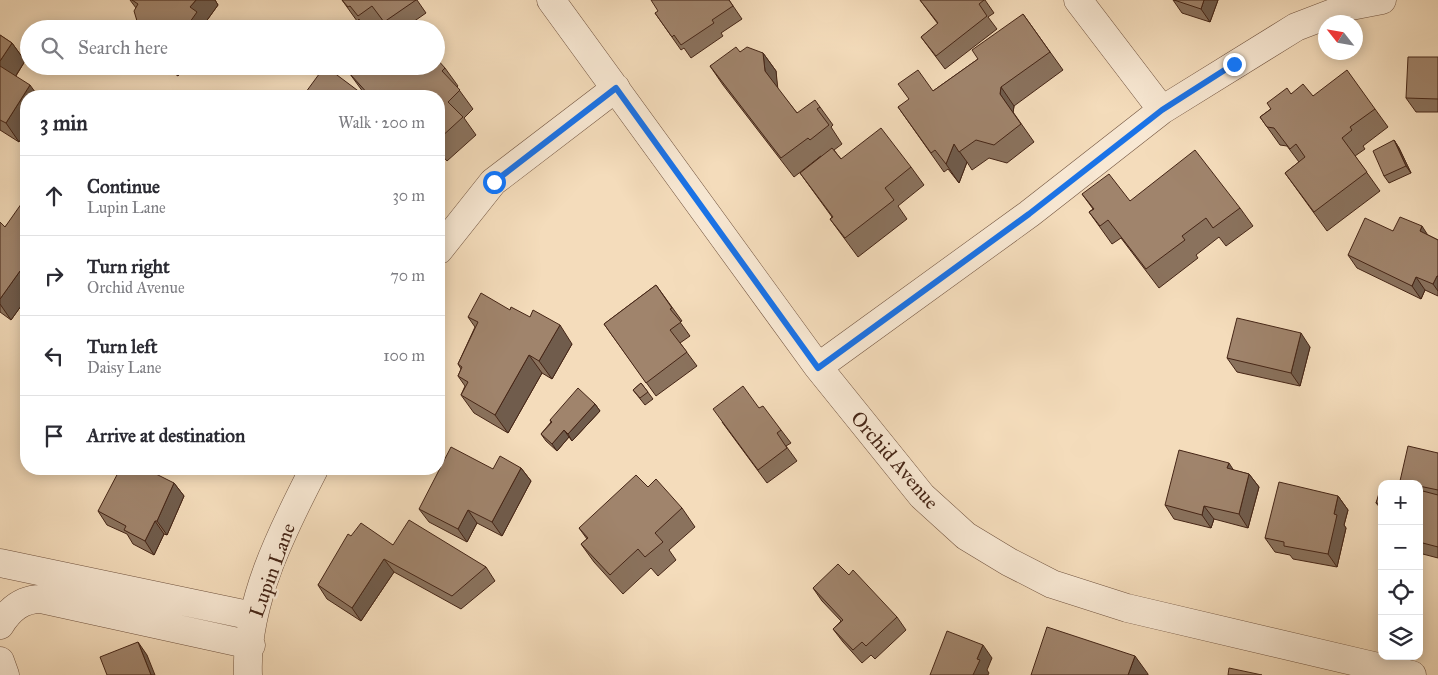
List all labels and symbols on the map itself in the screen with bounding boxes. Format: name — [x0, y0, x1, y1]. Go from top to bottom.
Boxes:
north arrow — [1318, 15, 1363, 60]
route end — [1223, 53, 1246, 76]
route start — [483, 171, 506, 194]
street label: Orchid Avenue — [846, 406, 944, 514]
street label: Lupin Lane — [244, 520, 300, 620]

